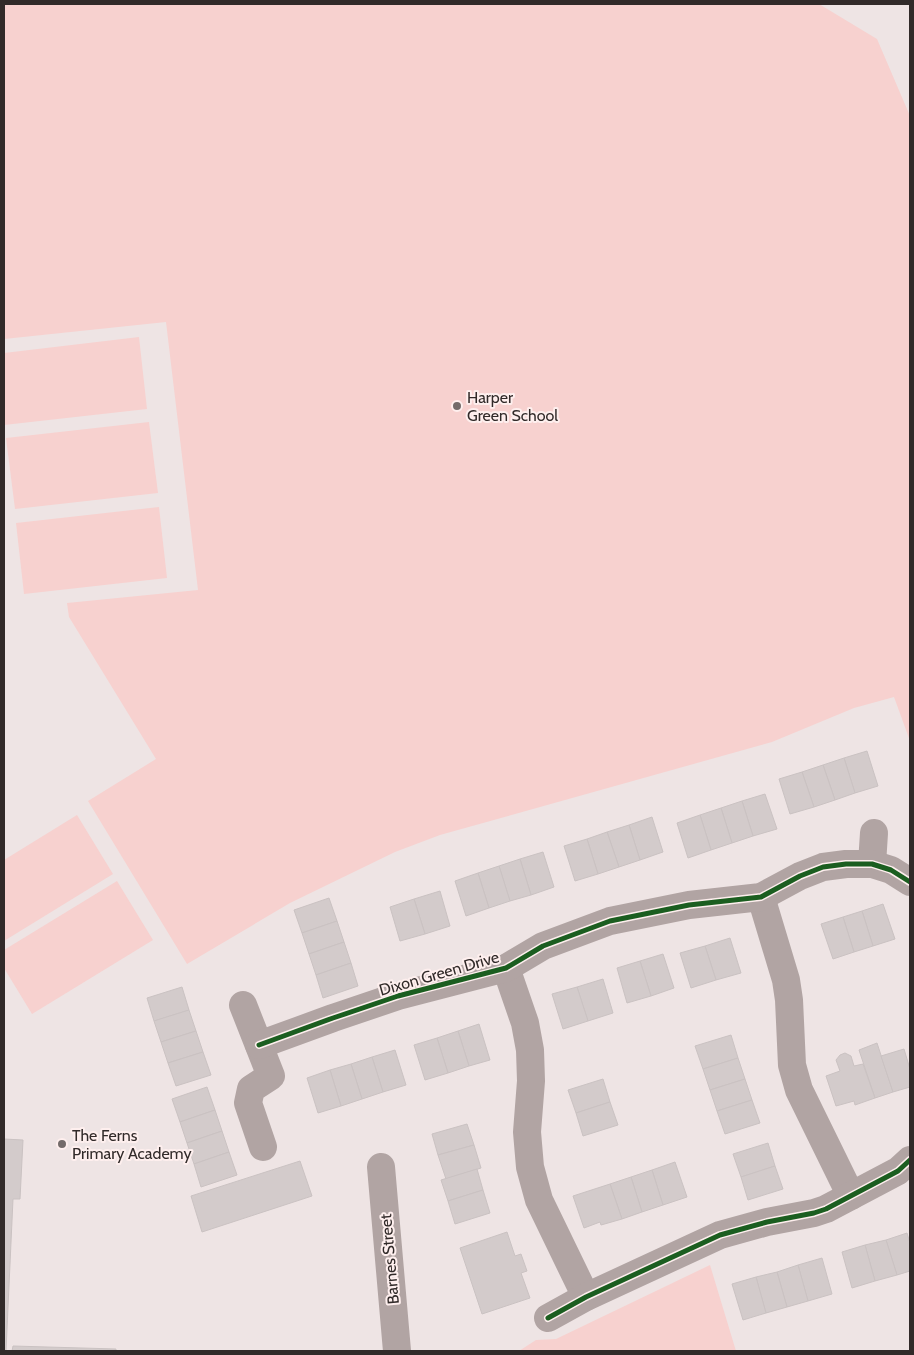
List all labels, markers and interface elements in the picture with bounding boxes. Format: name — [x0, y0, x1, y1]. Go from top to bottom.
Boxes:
place label: Harper Green School — [467, 388, 558, 425]
marker: Harper Green School — [451, 400, 463, 412]
street label: Dixon Green Drive — [377, 947, 501, 1000]
place label: The Ferns Primary Academy — [72, 1126, 192, 1163]
marker: The Ferns Primary Academy — [56, 1138, 68, 1150]
street label: Barnes Street — [376, 1212, 403, 1305]

